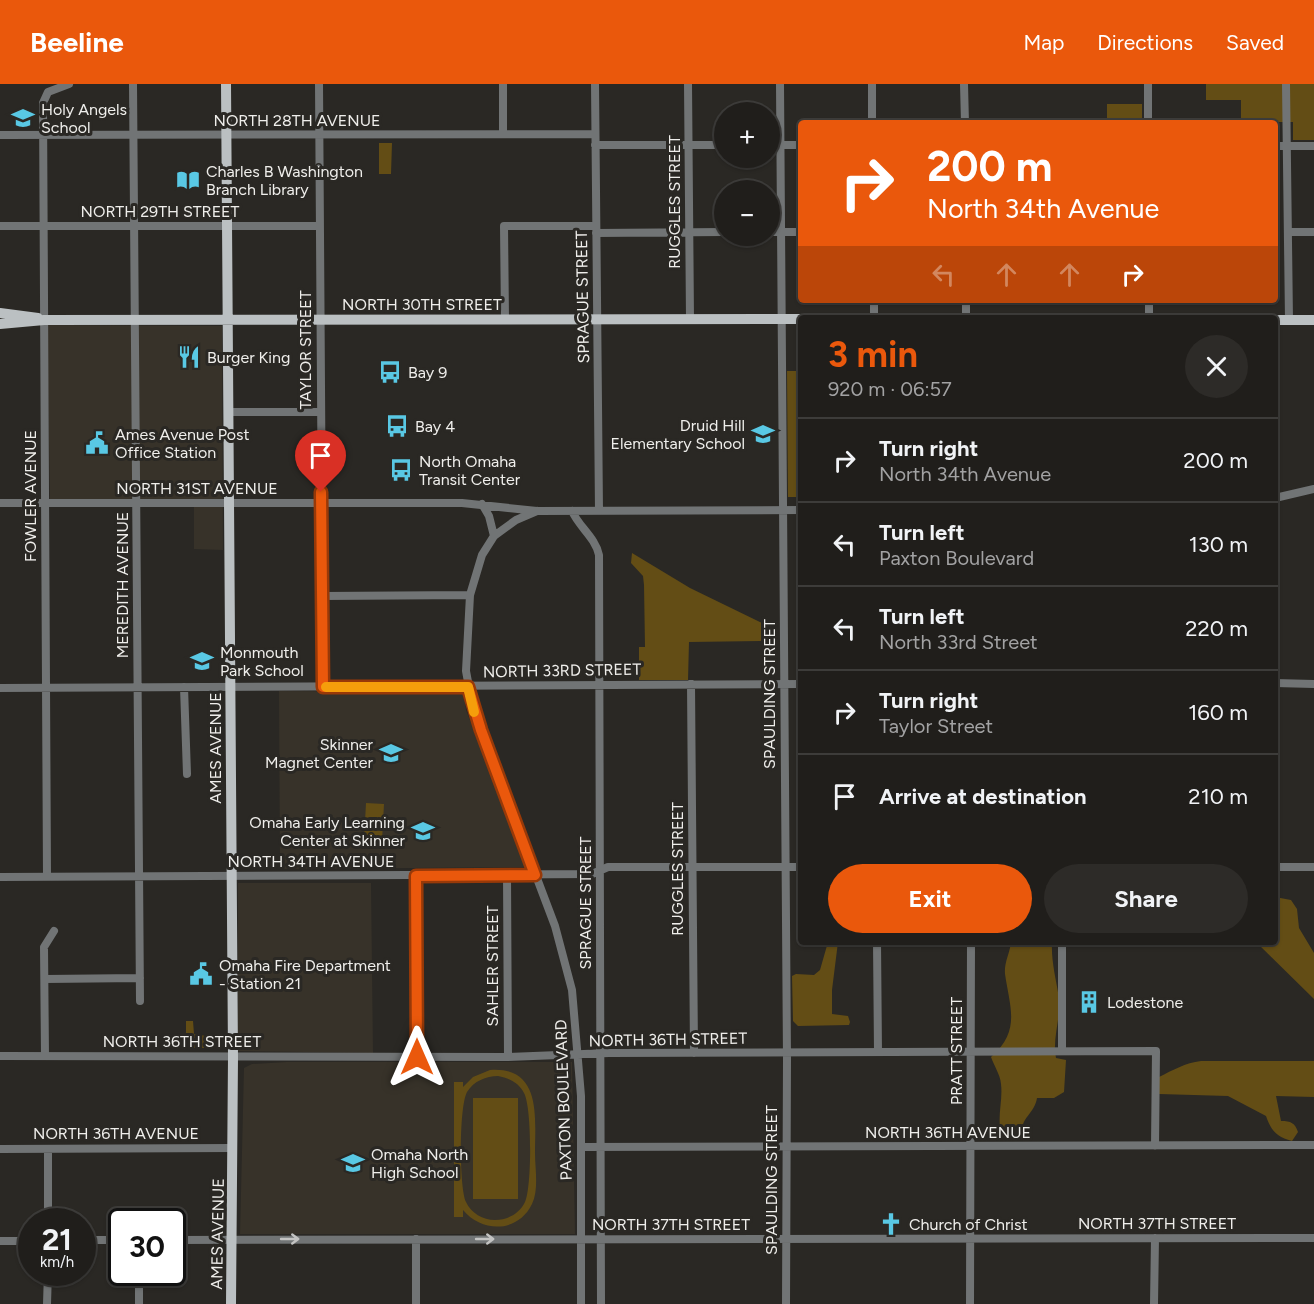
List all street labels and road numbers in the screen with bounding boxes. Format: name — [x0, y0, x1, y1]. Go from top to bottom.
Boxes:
street label: NORTH 28TH AVENUE — [214, 111, 381, 130]
street label: RUGGLES STREET — [665, 135, 684, 269]
street label: NORTH 29TH STREET — [81, 202, 240, 221]
street label: SPRAGUE STREET — [572, 230, 593, 364]
street label: TAYLOR STREET — [296, 290, 315, 409]
street label: NORTH 30TH STREET — [342, 295, 502, 314]
street label: FOWLER AVENUE — [21, 430, 40, 562]
street label: NORTH 31ST AVENUE — [116, 479, 278, 498]
street label: MEREDITH AVENUE — [113, 512, 132, 658]
street label: SPAULDING STREET — [760, 619, 779, 769]
street label: NORTH 33RD STREET — [483, 660, 642, 681]
street label: AMES AVENUE — [206, 692, 225, 804]
street label: RUGGLES STREET — [668, 802, 687, 936]
street label: SPRAGUE STREET — [576, 836, 595, 969]
street label: NORTH 34TH AVENUE — [228, 852, 394, 871]
street label: SAHLER STREET — [483, 905, 502, 1026]
street label: PRATT STREET — [947, 997, 966, 1105]
street label: PAXTON BOULEVARD — [551, 1019, 576, 1181]
street label: NORTH 36TH STREET — [589, 1029, 748, 1050]
street label: NORTH 36TH STREET — [103, 1032, 261, 1051]
street label: SPAULDING STREET — [762, 1105, 781, 1255]
street label: NORTH 36TH AVENUE — [865, 1123, 1031, 1142]
street label: NORTH 36TH AVENUE — [33, 1124, 199, 1143]
street label: AMES AVENUE — [207, 1178, 228, 1290]
street label: NORTH 37TH STREET — [1078, 1214, 1236, 1233]
street label: NORTH 37TH STREET — [592, 1215, 750, 1234]

